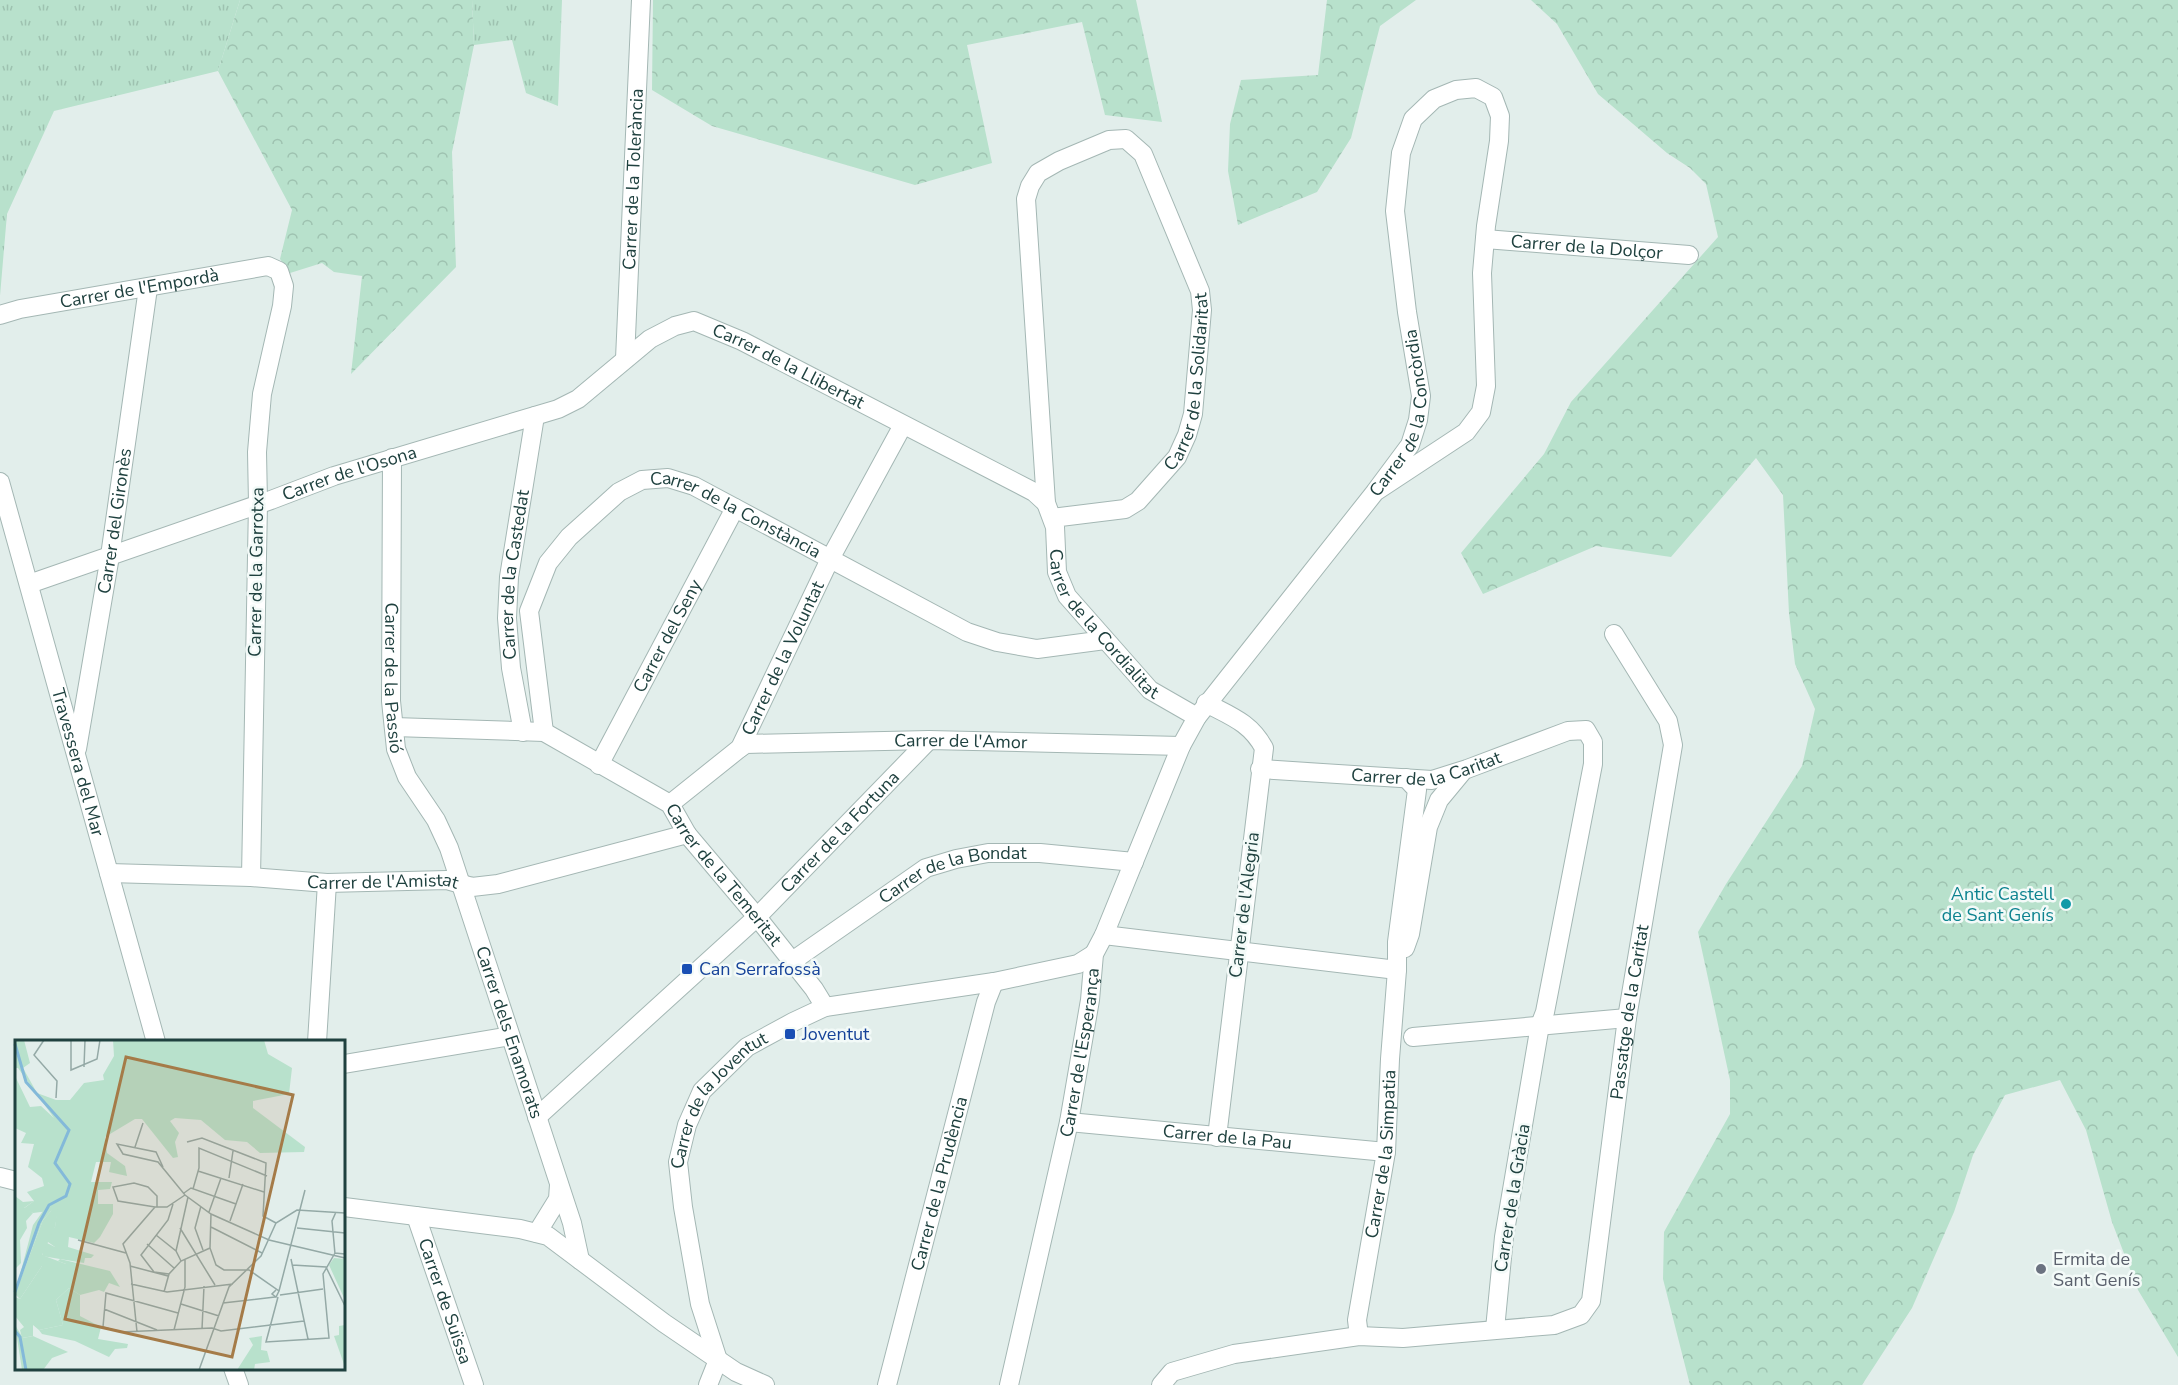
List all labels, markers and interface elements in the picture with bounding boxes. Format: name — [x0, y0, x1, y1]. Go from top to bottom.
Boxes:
street label: Carrer de la Tolerància — [617, 88, 649, 270]
street label: Carrer de la Dolçor — [1510, 229, 1664, 265]
street label: Carrer de l'Empordà — [58, 263, 221, 314]
street label: Carrer de la Solidaritat — [1158, 291, 1214, 476]
street label: Carrer de la Llibertat — [709, 318, 869, 415]
street label: Carrer de la Concòrdia — [1364, 327, 1433, 502]
street label: Carrer de l'Osona — [278, 440, 420, 507]
street label: Carrer del Gironès — [92, 447, 137, 596]
street label: Carrer de la Constància — [649, 466, 825, 564]
street label: Carrer de la Garrotxa — [243, 487, 269, 657]
street label: Carrer de la Castedat — [495, 487, 535, 661]
street label: Carrer de la Cordialitat — [1044, 548, 1164, 705]
street label: Carrer del Seny — [627, 574, 707, 697]
street label: Carrer de la Voluntat — [736, 577, 830, 739]
street label: Carrer de la Passió — [379, 602, 408, 755]
street label: Travessera del Mar — [46, 685, 110, 840]
street label: Carrer de l'Amor — [894, 728, 1028, 754]
street label: Carrer de la Caritat — [1350, 745, 1505, 792]
street label: Carrer de la Fortuna — [775, 766, 905, 898]
street label: Carrer de la Temeritat — [660, 799, 788, 951]
street label: Carrer de l'Alegria — [1223, 831, 1265, 979]
street label: Carrer de la Bondat — [874, 841, 1027, 910]
street label: Carrer de l'Amistat — [306, 867, 462, 895]
place label: Antic Castell de Sant Genís — [1942, 882, 2055, 927]
marker: Antic Castell de Sant Genís — [2059, 897, 2073, 911]
street label: Passatge de la Caritat — [1605, 922, 1655, 1101]
street label: Carrer dels Enamorats — [470, 943, 549, 1122]
place label: Can Serrafossà — [699, 957, 821, 981]
marker: Can Serrafossà — [680, 962, 694, 976]
street label: Carrer de l'Esperança — [1054, 967, 1105, 1140]
place label: Joventut — [801, 1022, 870, 1046]
street label: Carrer de la Joventut — [665, 1026, 772, 1170]
marker: Joventut — [783, 1027, 797, 1041]
inset map — [15, 1040, 345, 1370]
street label: Carrer de la Simpatia — [1359, 1069, 1402, 1240]
street label: Carrer de la Prudència — [905, 1094, 973, 1273]
street label: Carrer de la Pau — [1162, 1119, 1293, 1155]
street label: Carrer de la Gràcia — [1488, 1122, 1536, 1274]
street label: Carrer de Suïssa — [412, 1235, 478, 1367]
place label: Ermita de Sant Genís — [2053, 1247, 2140, 1292]
marker: Ermita de Sant Genís — [2034, 1262, 2048, 1276]

